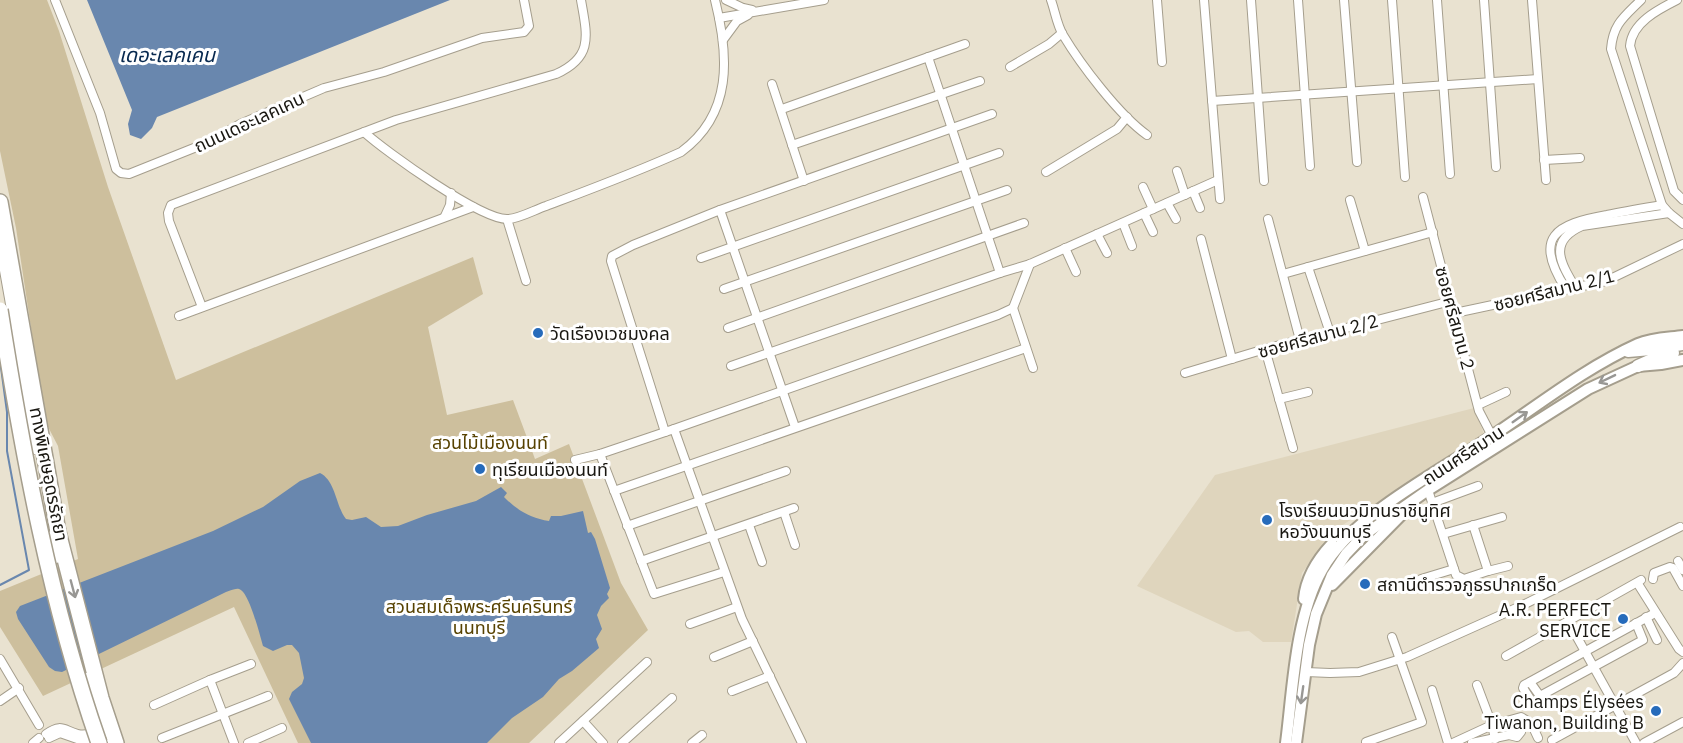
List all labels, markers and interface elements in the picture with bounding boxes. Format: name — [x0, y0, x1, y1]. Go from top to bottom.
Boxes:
water label: เดอะเลคเคน — [119, 41, 217, 68]
street label: ถนนเดอะเลคเคน — [190, 86, 308, 158]
street label: ซอยศรีสมาน 2 — [1430, 264, 1480, 372]
street label: ซอยศรีสมาน 2/1 — [1491, 264, 1617, 316]
street label: ซอยศรีสมาน 2/2 — [1255, 309, 1381, 363]
place label: วัดเรืองเวชมงคล — [550, 322, 670, 345]
marker: วัดเรืองเวชมงคล — [531, 326, 545, 340]
one-way arrow — [1598, 374, 1616, 386]
street label: ทางพิเศษอุดรรัถยา — [25, 405, 73, 543]
one-way arrow — [1511, 411, 1527, 423]
street label: ถนนศรีสมาน — [1418, 420, 1508, 490]
park label: สวนไม้เมืองนนท์ — [432, 431, 548, 454]
place label: ทุเรียนเมืองนนท์ — [492, 458, 608, 481]
marker: ทุเรียนเมืองนนท์ — [473, 462, 487, 476]
place label: โรงเรียนนวมิทนราชินูทิศ หอวังนนทบุรี — [1279, 499, 1451, 543]
marker: โรงเรียนนวมิทนราชินูทิศ หอวังนนทบุรี — [1260, 513, 1274, 527]
place label: สถานีตำรวจภูธรปากเกร็ด — [1377, 573, 1557, 597]
marker: สถานีตำรวจภูธรปากเกร็ด — [1358, 577, 1372, 591]
one-way arrow — [68, 579, 80, 598]
park label: สวนสมเด็จพระศรีนครินทร์ นนทบุรี — [386, 595, 573, 639]
place label: A.R. PERFECT SERVICE — [1499, 598, 1611, 642]
marker: A.R. PERFECT SERVICE — [1616, 612, 1630, 626]
one-way arrow — [1297, 685, 1308, 705]
place label: Champs Élysées Tiwanon, Building B — [1484, 690, 1644, 734]
marker: Champs Élysées Tiwanon, Building B — [1649, 704, 1663, 718]

